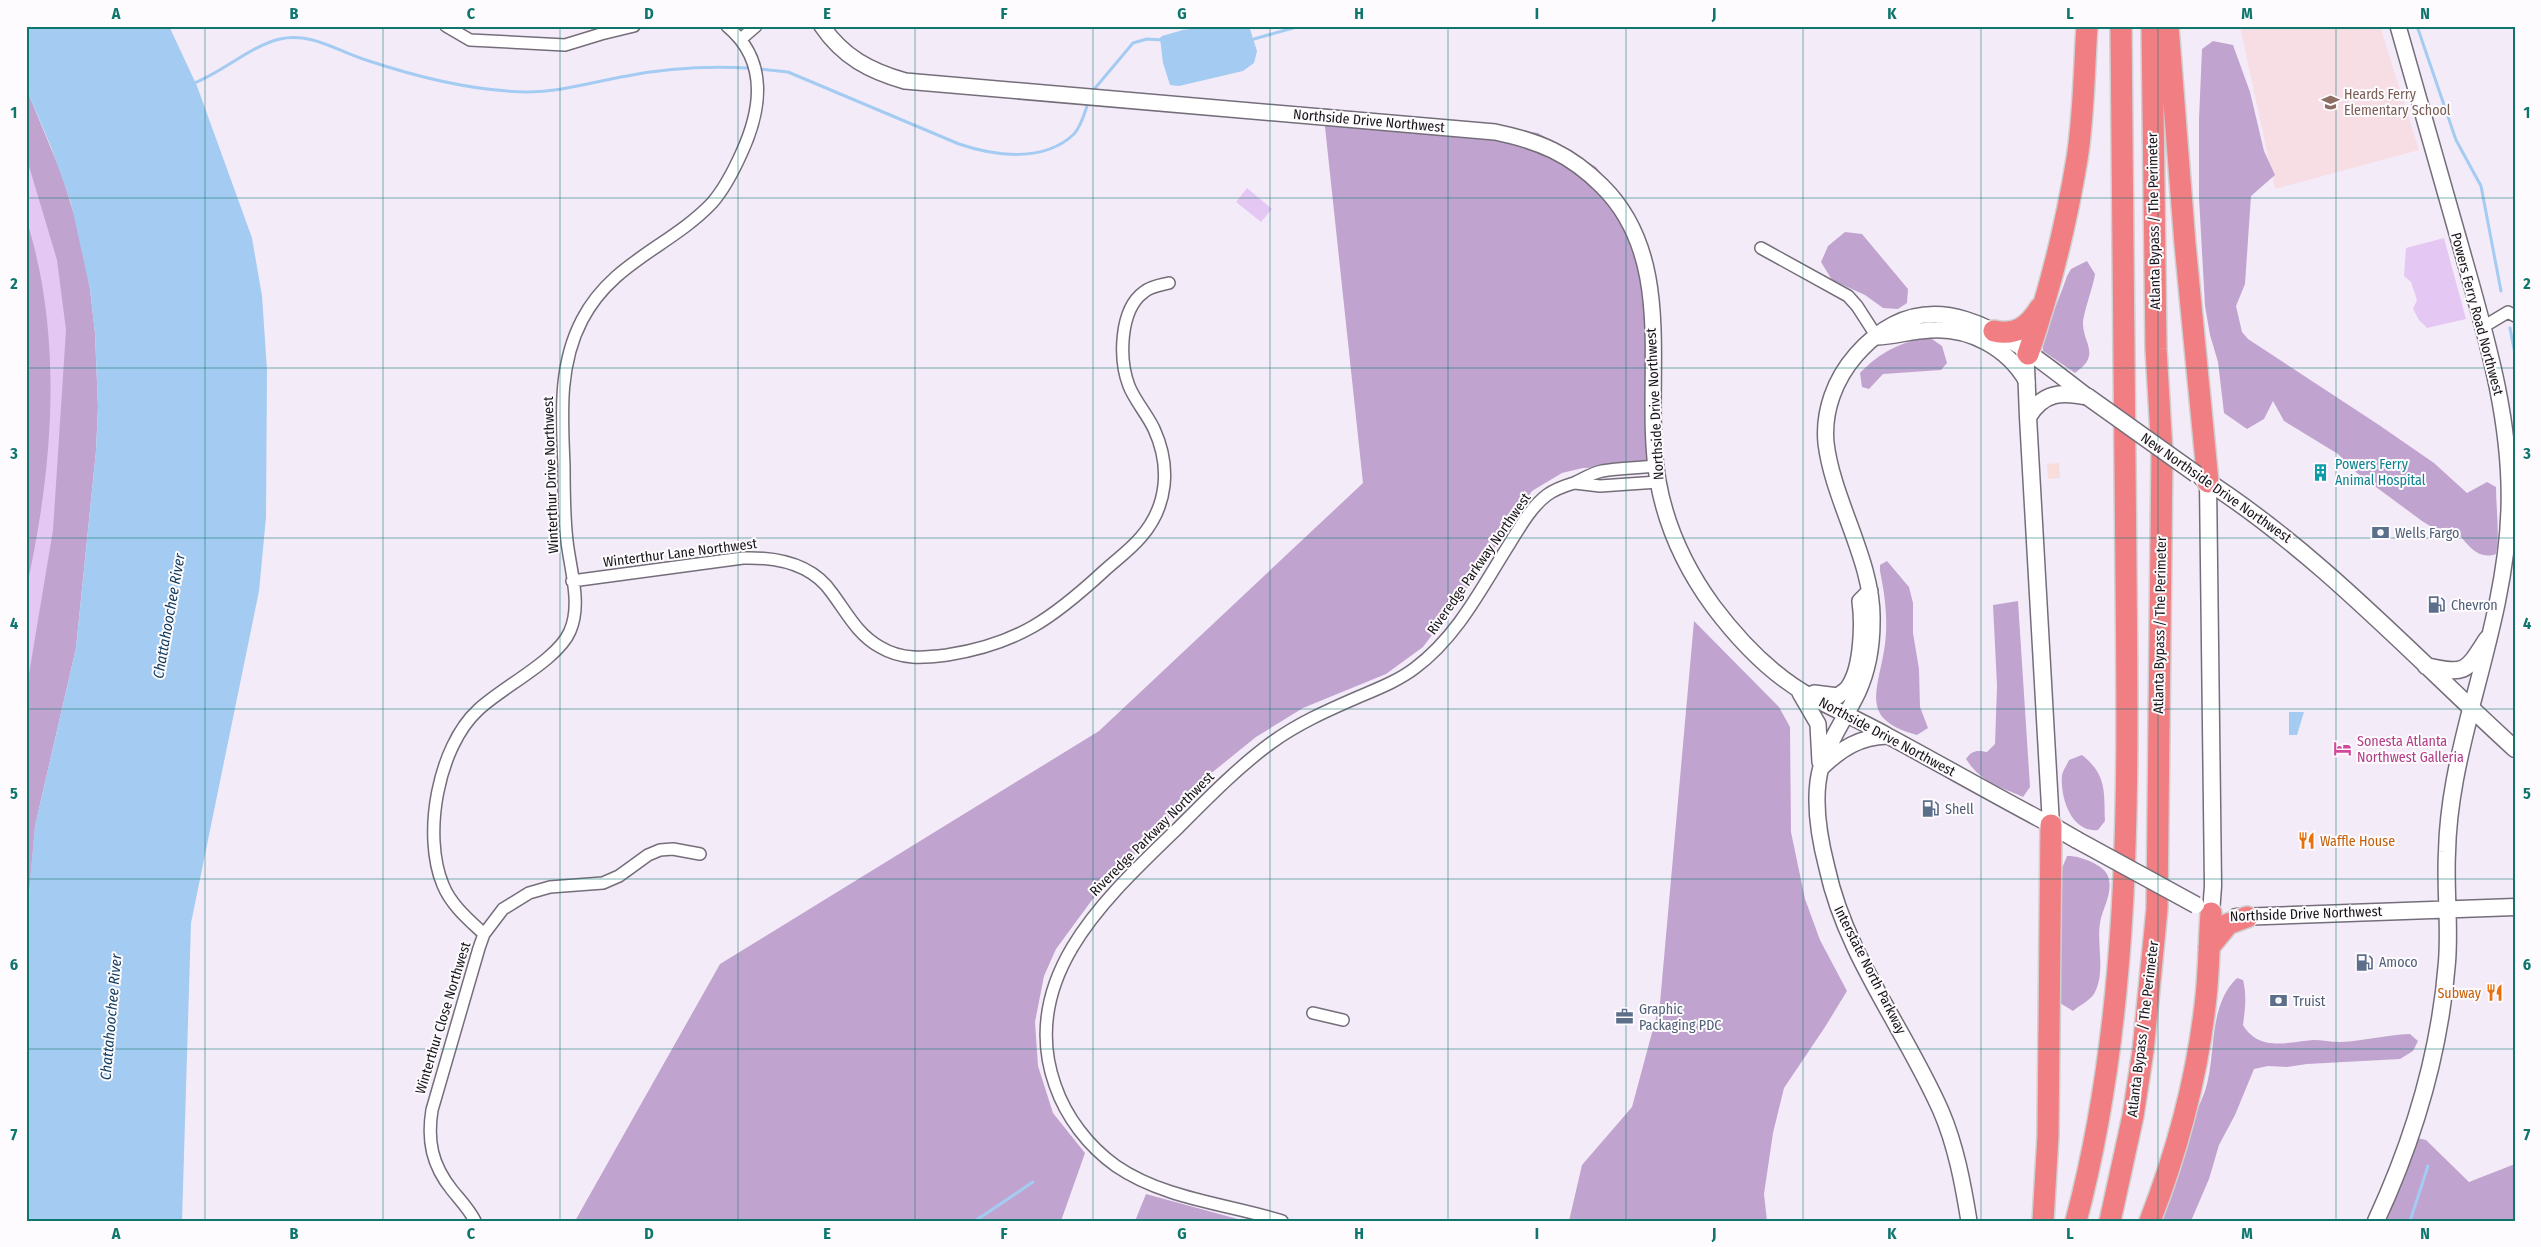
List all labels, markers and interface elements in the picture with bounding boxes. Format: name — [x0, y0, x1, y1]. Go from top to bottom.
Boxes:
text: A — [111, 4, 121, 23]
text: B — [290, 4, 299, 23]
text: C — [467, 4, 476, 23]
text: D — [644, 4, 654, 23]
text: E — [823, 4, 831, 23]
text: F — [1000, 4, 1008, 23]
text: G — [1177, 4, 1187, 23]
text: H — [1354, 4, 1364, 23]
text: I — [1535, 4, 1539, 23]
text: J — [1711, 4, 1716, 23]
text: K — [1887, 4, 1897, 23]
text: L — [2066, 4, 2074, 23]
text: M — [2241, 4, 2253, 23]
text: N — [2420, 4, 2430, 23]
place label: Heards Ferry Elementary School — [2344, 86, 2451, 119]
school or university icon: Heards Ferry Elementary School — [2320, 92, 2340, 112]
text: 1 — [11, 103, 17, 122]
text: 1 — [2524, 103, 2530, 122]
street label: Northside Drive Northwest — [1292, 106, 1446, 136]
street label: Atlanta Bypass / The Perimeter — [2144, 132, 2164, 310]
street label: Powers Ferry Road Northwest — [2447, 231, 2507, 398]
text: 2 — [9, 274, 18, 293]
text: 2 — [2522, 274, 2531, 293]
street label: Northside Drive Northwest — [1643, 327, 1667, 480]
street label: Winterthur Drive Northwest — [540, 396, 562, 554]
street label: New Northside Drive Northwest — [2137, 429, 2295, 547]
text: 3 — [9, 444, 18, 463]
text: 3 — [2522, 444, 2531, 463]
place label: Powers Ferry Animal Hospital — [2335, 456, 2426, 489]
building icon: Powers Ferry Animal Hospital — [2311, 462, 2331, 482]
street label: Riveredge Parkway Northwest — [1424, 490, 1535, 638]
bank icon: Wells Fargo — [2371, 523, 2391, 543]
place label: Wells Fargo — [2395, 525, 2459, 542]
street label: Winterthur Lane Northwest — [602, 535, 758, 571]
street label: Atlanta Bypass / The Perimeter — [2150, 536, 2170, 714]
water label: Chattahoochee River — [149, 551, 189, 680]
fuel station icon: Chevron — [2427, 595, 2447, 615]
place label: Chevron — [2451, 597, 2498, 614]
text: 4 — [10, 614, 18, 633]
text: 4 — [2523, 614, 2531, 633]
street label: Northside Drive Northwest — [1816, 694, 1959, 780]
place label: Sonesta Atlanta Northwest Galleria — [2357, 733, 2464, 766]
hotel icon: Sonesta Atlanta Northwest Galleria — [2333, 739, 2353, 759]
street label: Riveredge Parkway Northwest — [1086, 768, 1218, 900]
text: 5 — [10, 784, 18, 803]
text: 5 — [2523, 784, 2531, 803]
fuel station icon: Shell — [1921, 799, 1941, 819]
place label: Shell — [1945, 801, 1974, 818]
restaurant icon: Waffle House — [2296, 831, 2316, 851]
place label: Waffle House — [2320, 833, 2395, 850]
street label: Interstate North Parkway — [1830, 903, 1910, 1038]
street label: Northside Drive Northwest — [2230, 903, 2383, 925]
street label: Winterthur Close Northwest — [412, 939, 474, 1096]
street label: Atlanta Bypass / The Perimeter — [2124, 940, 2162, 1118]
water label: Chattahoochee River — [97, 952, 126, 1081]
fuel station icon: Amoco — [2355, 952, 2375, 972]
place label: Amoco — [2379, 954, 2418, 971]
text: 6 — [10, 955, 18, 974]
text: 6 — [2523, 955, 2531, 974]
restaurant icon: Subway — [2485, 983, 2505, 1003]
place label: Subway — [2437, 985, 2482, 1002]
bank icon: Truist — [2269, 991, 2289, 1011]
place label: Truist — [2293, 993, 2326, 1010]
place label: Graphic Packaging PDC — [1639, 1001, 1721, 1034]
office icon: Graphic Packaging PDC — [1615, 1007, 1635, 1027]
text: 7 — [11, 1125, 18, 1144]
text: 7 — [2524, 1125, 2531, 1144]
text: A — [111, 1224, 121, 1243]
text: B — [290, 1224, 299, 1243]
text: C — [467, 1224, 476, 1243]
text: D — [644, 1224, 654, 1243]
text: E — [823, 1224, 831, 1243]
text: F — [1000, 1224, 1008, 1243]
text: G — [1177, 1224, 1187, 1243]
text: H — [1354, 1224, 1364, 1243]
text: I — [1535, 1224, 1539, 1243]
text: J — [1711, 1224, 1716, 1243]
text: K — [1887, 1224, 1897, 1243]
text: L — [2066, 1224, 2074, 1243]
text: M — [2241, 1224, 2253, 1243]
text: N — [2420, 1224, 2430, 1243]

